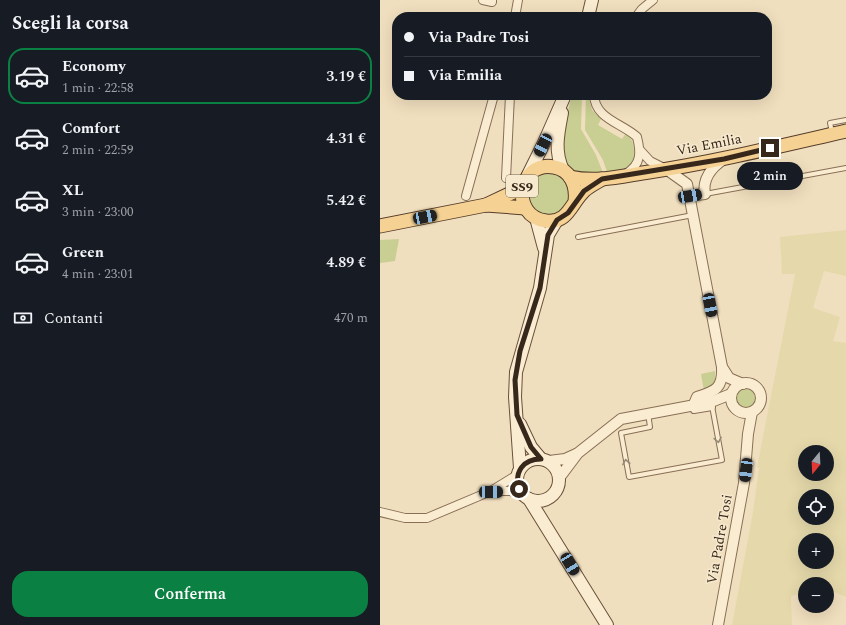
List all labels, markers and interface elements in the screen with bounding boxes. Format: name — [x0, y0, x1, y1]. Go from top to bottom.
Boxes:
text: Scegli la corsa — [12, 10, 129, 37]
text: Via Padre Tosi — [428, 26, 529, 49]
text: Economy — [62, 55, 126, 78]
icon: car — [14, 58, 50, 94]
text: Via Emilia — [428, 64, 502, 87]
text: 3.19 € — [326, 65, 366, 88]
text: 1 min · 22:58 — [62, 78, 134, 98]
text: Comfort — [62, 117, 120, 140]
icon: car — [14, 120, 50, 156]
text: 4.31 € — [326, 127, 366, 150]
street label: Via Emilia — [675, 128, 744, 161]
car — [532, 132, 554, 158]
route end — [761, 139, 779, 157]
text: 2 min · 22:59 — [62, 140, 134, 160]
callout: 2 min — [737, 162, 803, 190]
text: 2 min — [753, 166, 787, 186]
road number: SS9 — [506, 175, 538, 197]
text: XL — [62, 179, 83, 202]
icon: car — [14, 182, 50, 218]
car — [677, 188, 703, 204]
text: 5.42 € — [326, 189, 366, 212]
text: 3 min · 23:00 — [62, 202, 134, 222]
car — [412, 209, 438, 225]
text: Green — [62, 241, 104, 264]
icon: car — [14, 244, 50, 280]
text: 4.89 € — [326, 251, 366, 274]
text: 4 min · 23:01 — [62, 264, 134, 284]
car — [702, 292, 718, 318]
icon: cash — [12, 307, 34, 329]
text: Contanti — [44, 307, 103, 330]
text: 470 m — [334, 308, 368, 328]
one-way arrow — [714, 437, 722, 443]
north arrow — [798, 445, 834, 481]
map controls — [798, 445, 834, 613]
car — [739, 457, 753, 483]
one-way arrow — [623, 459, 631, 466]
route start — [510, 480, 528, 498]
car — [479, 486, 503, 498]
button: locate — [798, 489, 834, 525]
street label: Via Padre Tosi — [701, 492, 738, 586]
button: + — [798, 533, 834, 569]
car — [559, 551, 581, 577]
button: Conferma — [12, 571, 368, 617]
button: − — [798, 577, 834, 613]

